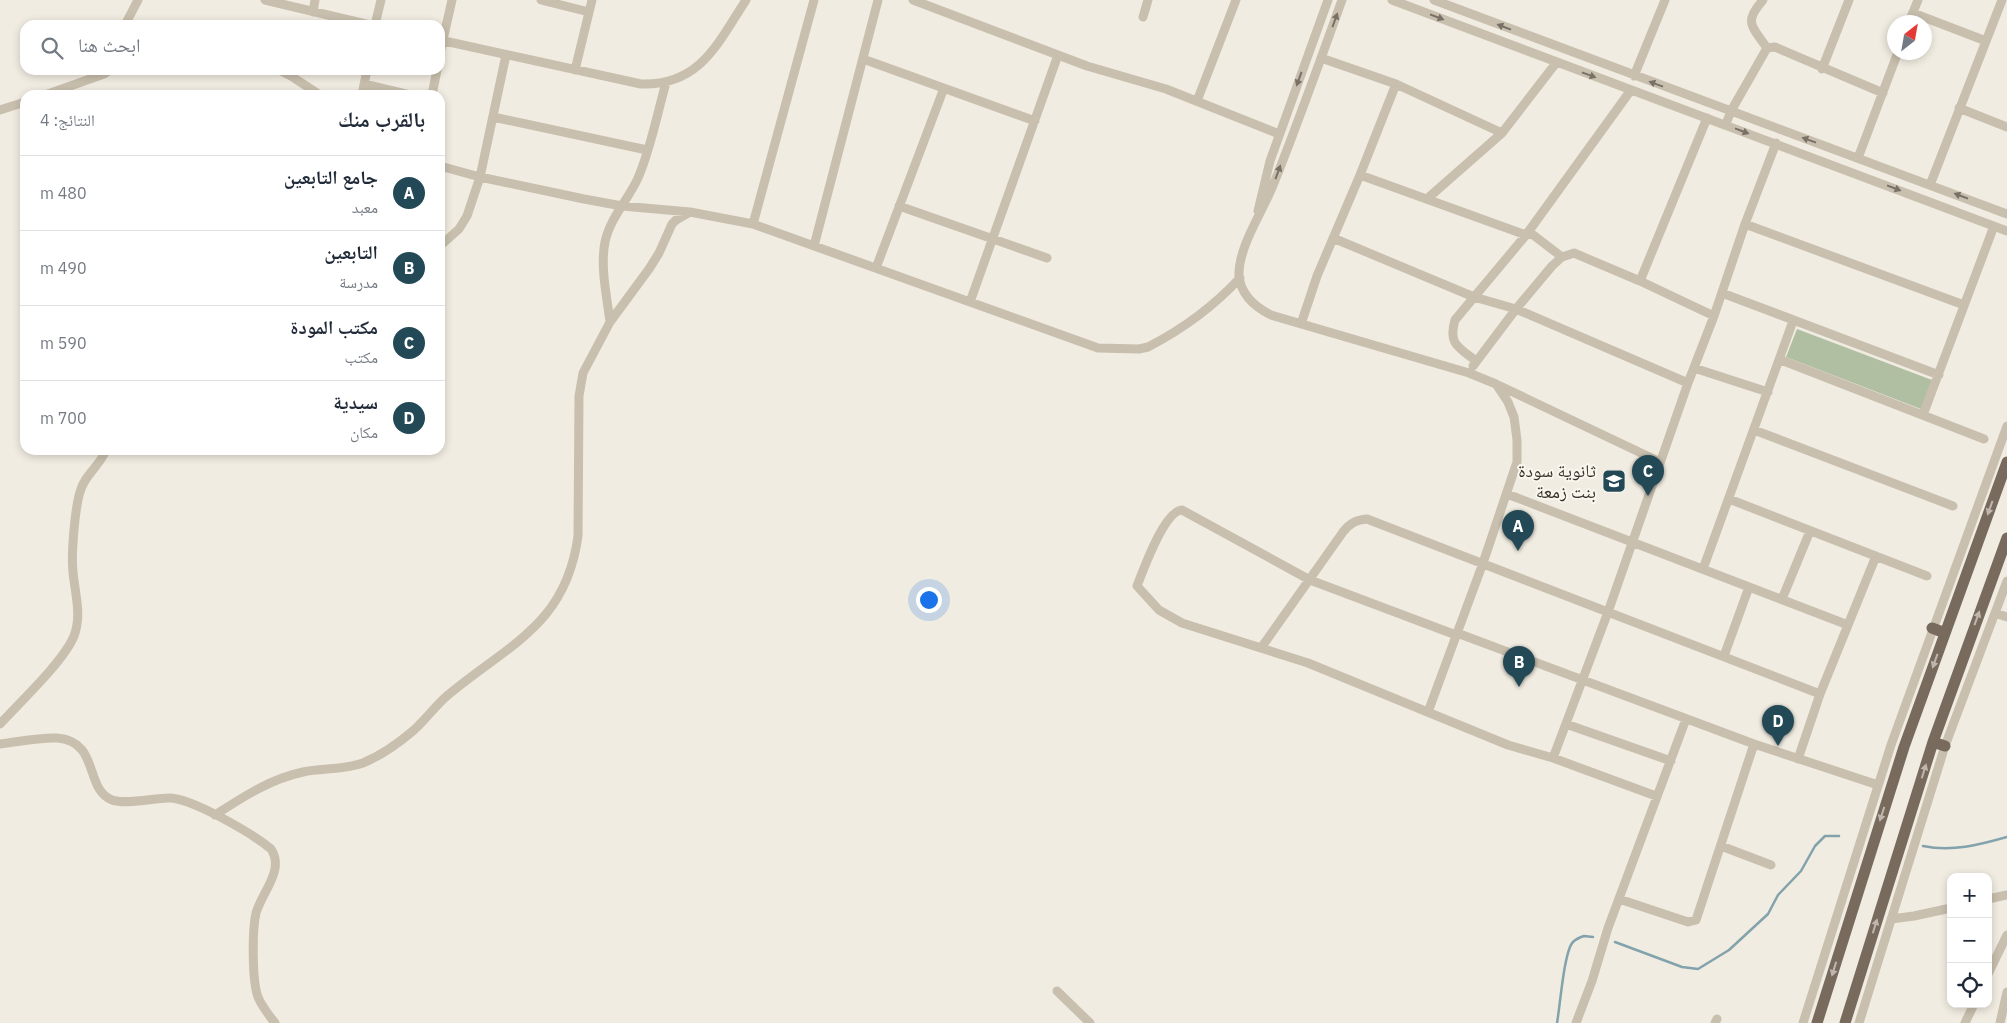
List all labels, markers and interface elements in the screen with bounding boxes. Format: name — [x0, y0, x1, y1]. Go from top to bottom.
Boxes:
one-way arrow — [1332, 12, 1339, 27]
one-way arrow — [1430, 14, 1444, 22]
north arrow — [1887, 15, 1932, 60]
search box — [20, 20, 445, 75]
one-way arrow — [1497, 23, 1512, 30]
text: ابحث هنا — [78, 33, 140, 57]
icon: search — [38, 34, 66, 62]
one-way arrow — [1295, 71, 1302, 86]
one-way arrow — [1582, 71, 1597, 79]
one-way arrow — [1649, 80, 1664, 87]
text: بالقرب منك — [338, 105, 425, 133]
text: النتائج: 4 — [40, 110, 95, 130]
one-way arrow — [1735, 127, 1749, 135]
one-way arrow — [1801, 136, 1816, 144]
text: جامع التابعين — [284, 165, 378, 189]
one-way arrow — [1275, 165, 1283, 179]
text: 480 m — [40, 183, 87, 203]
text: A — [404, 183, 414, 203]
one-way arrow — [1887, 184, 1902, 192]
one-way arrow — [1954, 192, 1969, 200]
text: معبد — [352, 197, 378, 217]
text: التابعين — [324, 240, 378, 264]
text: 490 m — [40, 258, 87, 278]
text: B — [404, 258, 414, 278]
text: مدرسة — [339, 272, 378, 292]
text: مكتب المودة — [290, 315, 378, 339]
text: 590 m — [40, 333, 87, 353]
text: C — [404, 333, 414, 353]
text: مكتب — [345, 347, 378, 367]
text: سيدية — [333, 390, 378, 414]
text: 700 m — [40, 408, 87, 428]
text: D — [403, 408, 415, 428]
text: مكان — [350, 422, 378, 442]
pin: C — [1632, 455, 1664, 496]
place label: ثانوية سودة بنت زمعة — [1518, 459, 1596, 503]
school or university icon: ثانوية سودة بنت زمعة — [1601, 468, 1627, 494]
one-way arrow — [1986, 501, 1994, 516]
pin: A — [1502, 510, 1534, 551]
your location — [916, 587, 942, 613]
one-way arrow — [1973, 610, 1981, 625]
pin: B — [1503, 646, 1535, 687]
one-way arrow — [1931, 653, 1938, 668]
pin: D — [1762, 705, 1794, 746]
one-way arrow — [1921, 764, 1928, 779]
one-way arrow — [1878, 807, 1885, 822]
map controls — [1947, 873, 1992, 1008]
button: + — [1947, 873, 1992, 918]
button: − — [1947, 918, 1992, 963]
one-way arrow — [1872, 919, 1880, 934]
one-way arrow — [1829, 962, 1837, 977]
button: locate — [1947, 963, 1992, 1008]

